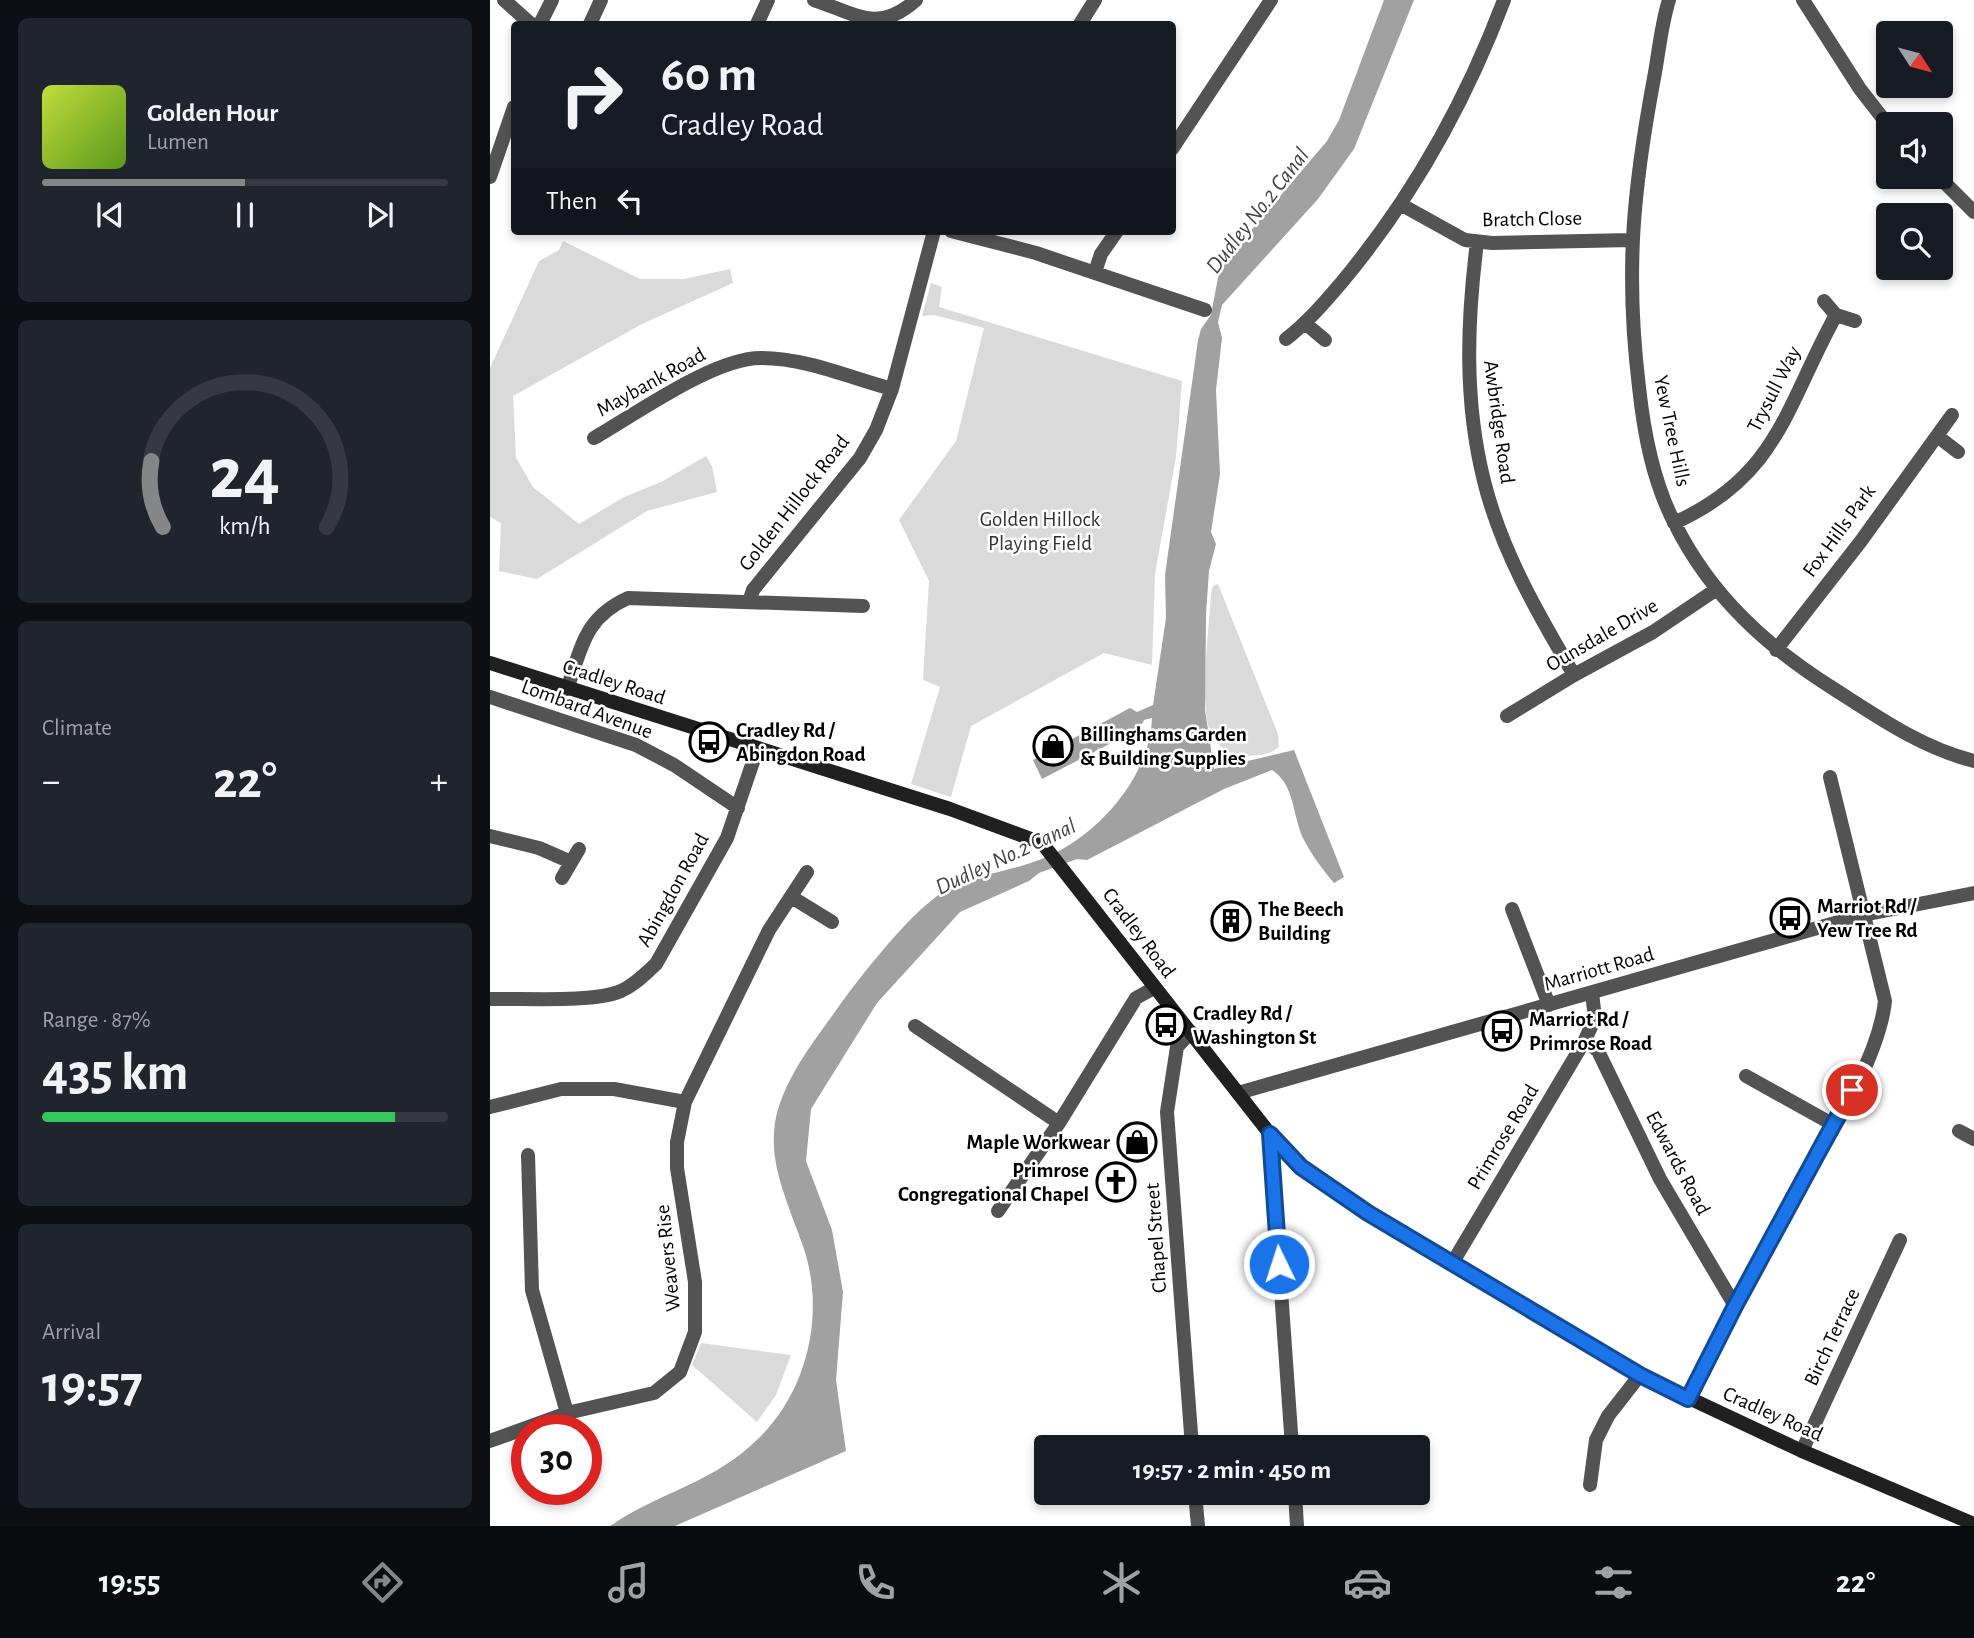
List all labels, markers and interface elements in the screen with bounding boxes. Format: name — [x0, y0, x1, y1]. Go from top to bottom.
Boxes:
north arrow — [1876, 21, 1953, 98]
map controls — [1876, 21, 1953, 280]
icon: right — [546, 49, 637, 140]
text: 60 m — [661, 51, 757, 100]
text: Golden Hour — [147, 100, 278, 126]
text: Cradley Road — [661, 109, 824, 141]
button: sound — [1876, 112, 1953, 189]
text: Lumen — [147, 131, 209, 154]
water label: Dudley No.2 Canal — [1202, 144, 1314, 278]
icon: left — [611, 182, 649, 220]
text: Then — [546, 188, 597, 214]
icon: previous — [91, 196, 129, 234]
icon: pause — [226, 196, 264, 234]
icon: next — [361, 196, 399, 234]
button: search — [1876, 203, 1953, 280]
street label: Bratch Close — [1482, 208, 1582, 230]
street label: Trysull Way — [1743, 343, 1805, 435]
street label: Maybank Road — [593, 344, 709, 420]
street label: Awbridge Road — [1480, 359, 1518, 485]
street label: Yew Tree Hills — [1650, 373, 1694, 489]
street label: Golden Hillock Road — [735, 431, 853, 575]
text: 24 — [210, 440, 280, 513]
street label: Fox Hills Park — [1799, 481, 1880, 581]
park label: Golden Hillock Playing Field — [980, 509, 1101, 554]
text: km/h — [219, 514, 271, 539]
street label: Ounsdale Drive — [1543, 595, 1661, 675]
street label: Cradley Road — [560, 656, 668, 709]
street label: Lombard Avenue — [519, 676, 655, 742]
text: Climate — [42, 717, 112, 740]
place label: Cradley Rd / Abingdon Road — [736, 720, 866, 765]
bus stop icon: Cradley Rd / Abingdon Road — [688, 721, 730, 763]
place label: Billinghams Garden & Building Supplies — [1080, 724, 1247, 769]
shop icon: Billinghams Garden & Building Supplies — [1032, 725, 1074, 767]
text: 22° — [213, 755, 277, 807]
text: − — [42, 763, 60, 801]
text: + — [430, 763, 448, 801]
water label: Dudley No.2 Canal — [932, 814, 1080, 900]
street label: Abingdon Road — [633, 830, 713, 950]
street label: Cradley Road — [1099, 884, 1180, 982]
place label: Marriot Rd / Yew Tree Rd — [1817, 896, 1917, 941]
bus stop icon: Marriot Rd / Yew Tree Rd — [1769, 897, 1811, 939]
place label: The Beech Building — [1258, 899, 1344, 944]
building icon: The Beech Building — [1210, 900, 1252, 942]
street label: Marriott Road — [1542, 943, 1657, 995]
place label: Cradley Rd / Washington St — [1193, 1003, 1316, 1048]
bus stop icon: Cradley Rd / Washington St — [1145, 1004, 1187, 1046]
text: Range · 87% — [42, 1009, 151, 1032]
place label: Marriot Rd / Primrose Road — [1529, 1009, 1652, 1054]
bus stop icon: Marriot Rd / Primrose Road — [1481, 1010, 1523, 1052]
text: 435 km — [42, 1047, 189, 1099]
pin — [1822, 1060, 1882, 1120]
icon: arrive — [1833, 1071, 1871, 1109]
street label: Primrose Road — [1463, 1081, 1543, 1193]
street label: Edwards Road — [1642, 1108, 1714, 1219]
shop icon: Maple Workwear — [1116, 1121, 1158, 1163]
place label: Maple Workwear — [967, 1132, 1111, 1153]
place label: Primrose Congregational Chapel — [898, 1160, 1089, 1205]
church icon: Primrose Congregational Chapel — [1095, 1161, 1137, 1203]
street label: Chapel Street — [1142, 1182, 1170, 1294]
street label: Weavers Rise — [652, 1203, 684, 1313]
position arrow — [1242, 1227, 1316, 1301]
street label: Birch Terrace — [1800, 1285, 1864, 1389]
text: Arrival — [42, 1321, 101, 1344]
text: 19:57 — [42, 1359, 143, 1411]
street label: Cradley Road — [1720, 1383, 1826, 1445]
speed limit sign: 30 — [511, 1414, 602, 1505]
text: 19:57 · 2 min · 450 m — [1133, 1457, 1331, 1483]
icon: directions — [358, 1558, 407, 1607]
icon: music — [604, 1558, 653, 1607]
icon: phone — [851, 1558, 900, 1607]
icon: climate — [1097, 1558, 1146, 1607]
icon: car — [1343, 1558, 1392, 1607]
icon: filters — [1589, 1558, 1638, 1607]
text: 19:55 — [99, 1566, 161, 1598]
text: 22° — [1836, 1566, 1875, 1598]

